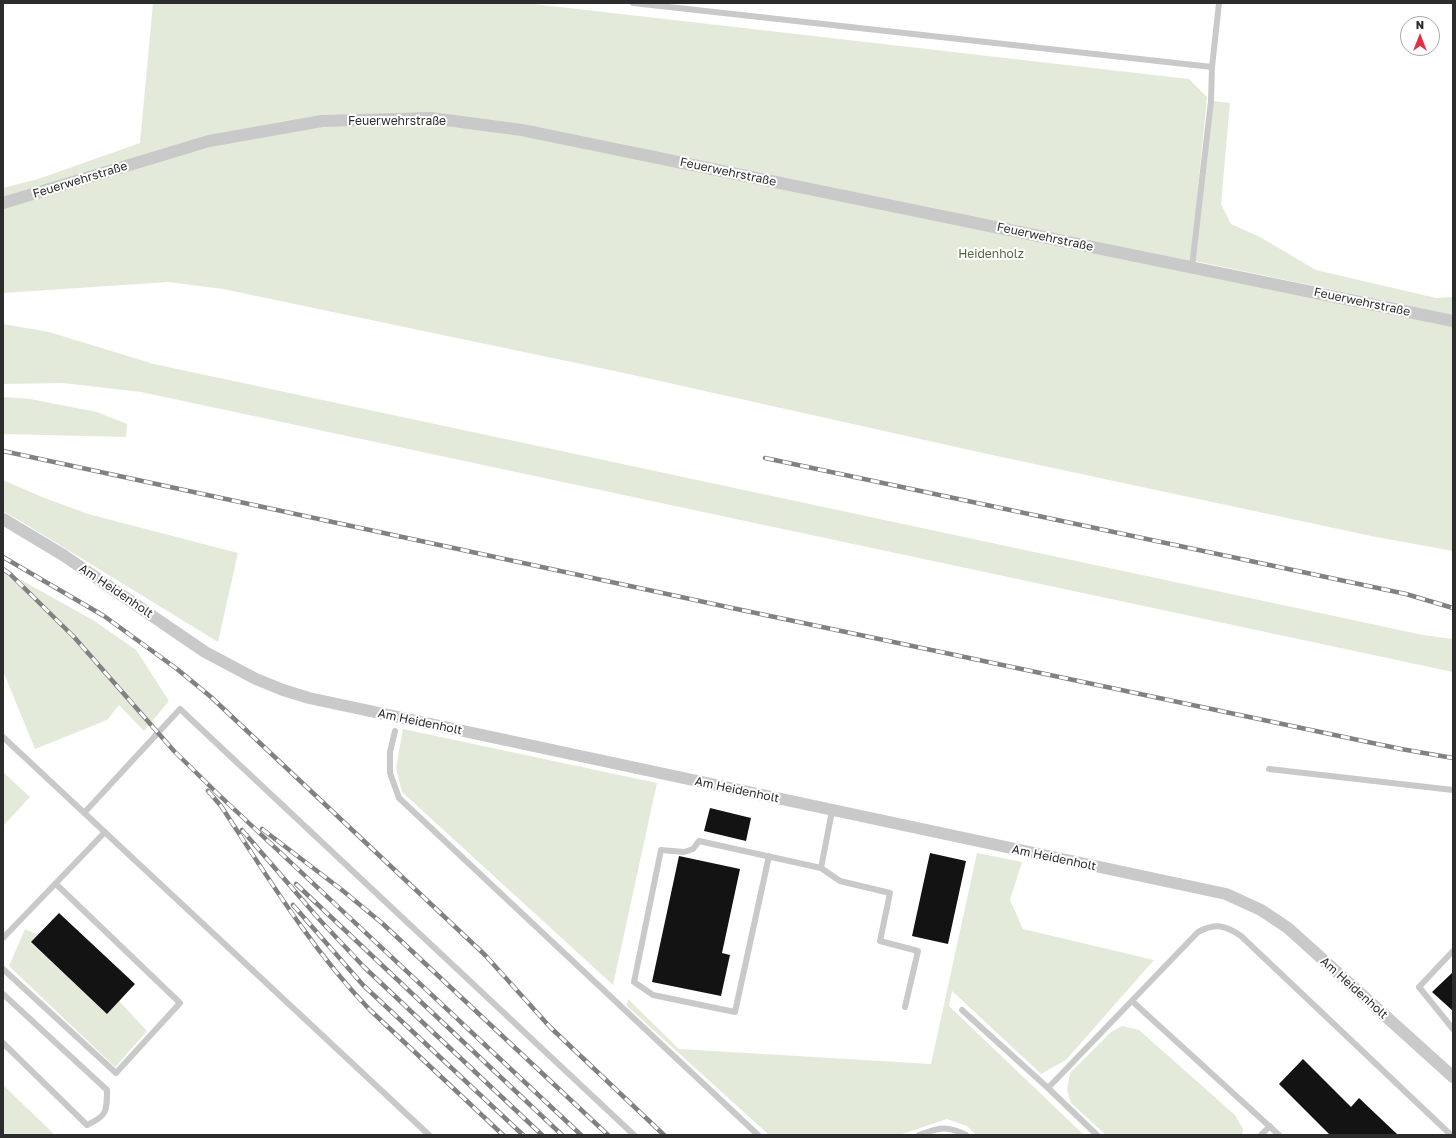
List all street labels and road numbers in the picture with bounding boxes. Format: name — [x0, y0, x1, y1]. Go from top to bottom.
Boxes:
street label: Feuerwehrstraße — [348, 114, 446, 128]
street label: Feuerwehrstraße — [678, 155, 778, 189]
street label: Feuerwehrstraße — [31, 159, 129, 201]
street label: Feuerwehrstraße — [995, 220, 1095, 254]
street label: Feuerwehrstraße — [1312, 285, 1412, 319]
street label: Am Heidenholt — [76, 561, 156, 621]
street label: Am Heidenholt — [377, 706, 463, 738]
street label: Am Heidenholt — [694, 774, 780, 806]
street label: Am Heidenholt — [1011, 842, 1097, 874]
street label: Am Heidenholt — [1317, 954, 1391, 1022]

